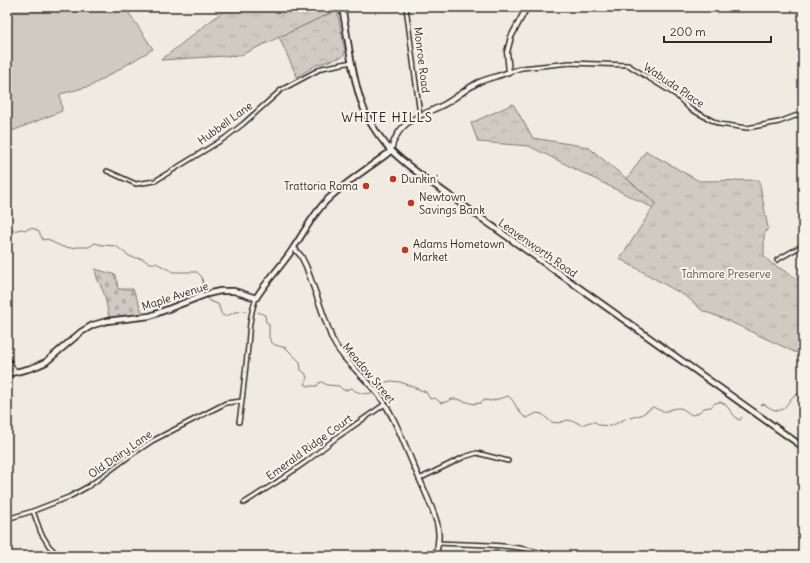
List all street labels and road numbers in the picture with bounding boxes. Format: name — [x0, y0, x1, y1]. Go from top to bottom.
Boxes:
street label: Monroe Road — [411, 26, 433, 94]
street label: Wabuda Place — [641, 60, 707, 111]
street label: Hubbell Lane — [195, 98, 255, 148]
street label: Leavenworth Road — [496, 216, 581, 281]
street label: Maple Avenue — [140, 279, 210, 313]
street label: Meadow Street — [340, 340, 398, 406]
street label: Emerald Ridge Court — [263, 411, 355, 483]
street label: Old Dairy Lane — [85, 427, 155, 481]

